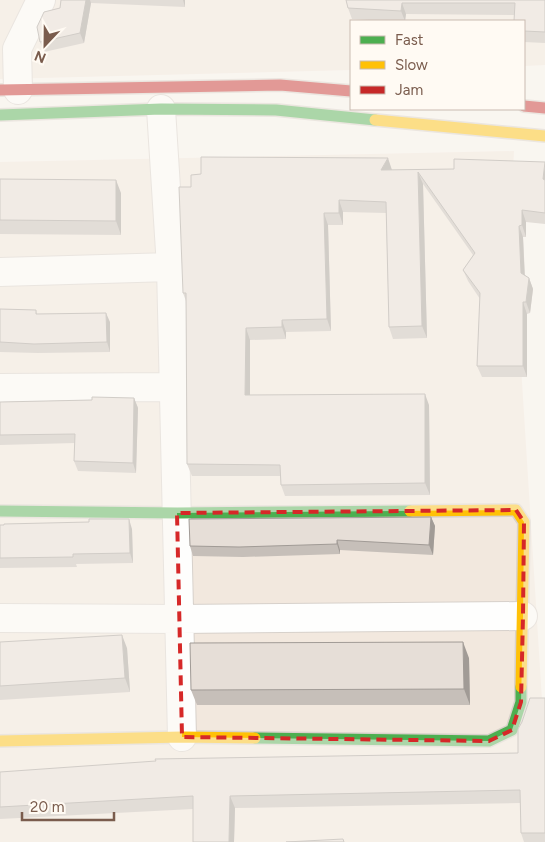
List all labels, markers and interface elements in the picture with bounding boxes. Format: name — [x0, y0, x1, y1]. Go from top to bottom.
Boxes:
north arrow — [20, 20, 70, 70]
legend — [350, 20, 525, 110]
text: Fast — [395, 31, 424, 49]
text: N — [32, 47, 49, 66]
text: Slow — [395, 56, 428, 74]
text: Jam — [395, 81, 423, 99]
scale bar — [22, 790, 115, 822]
text: 20 m — [30, 798, 64, 816]

